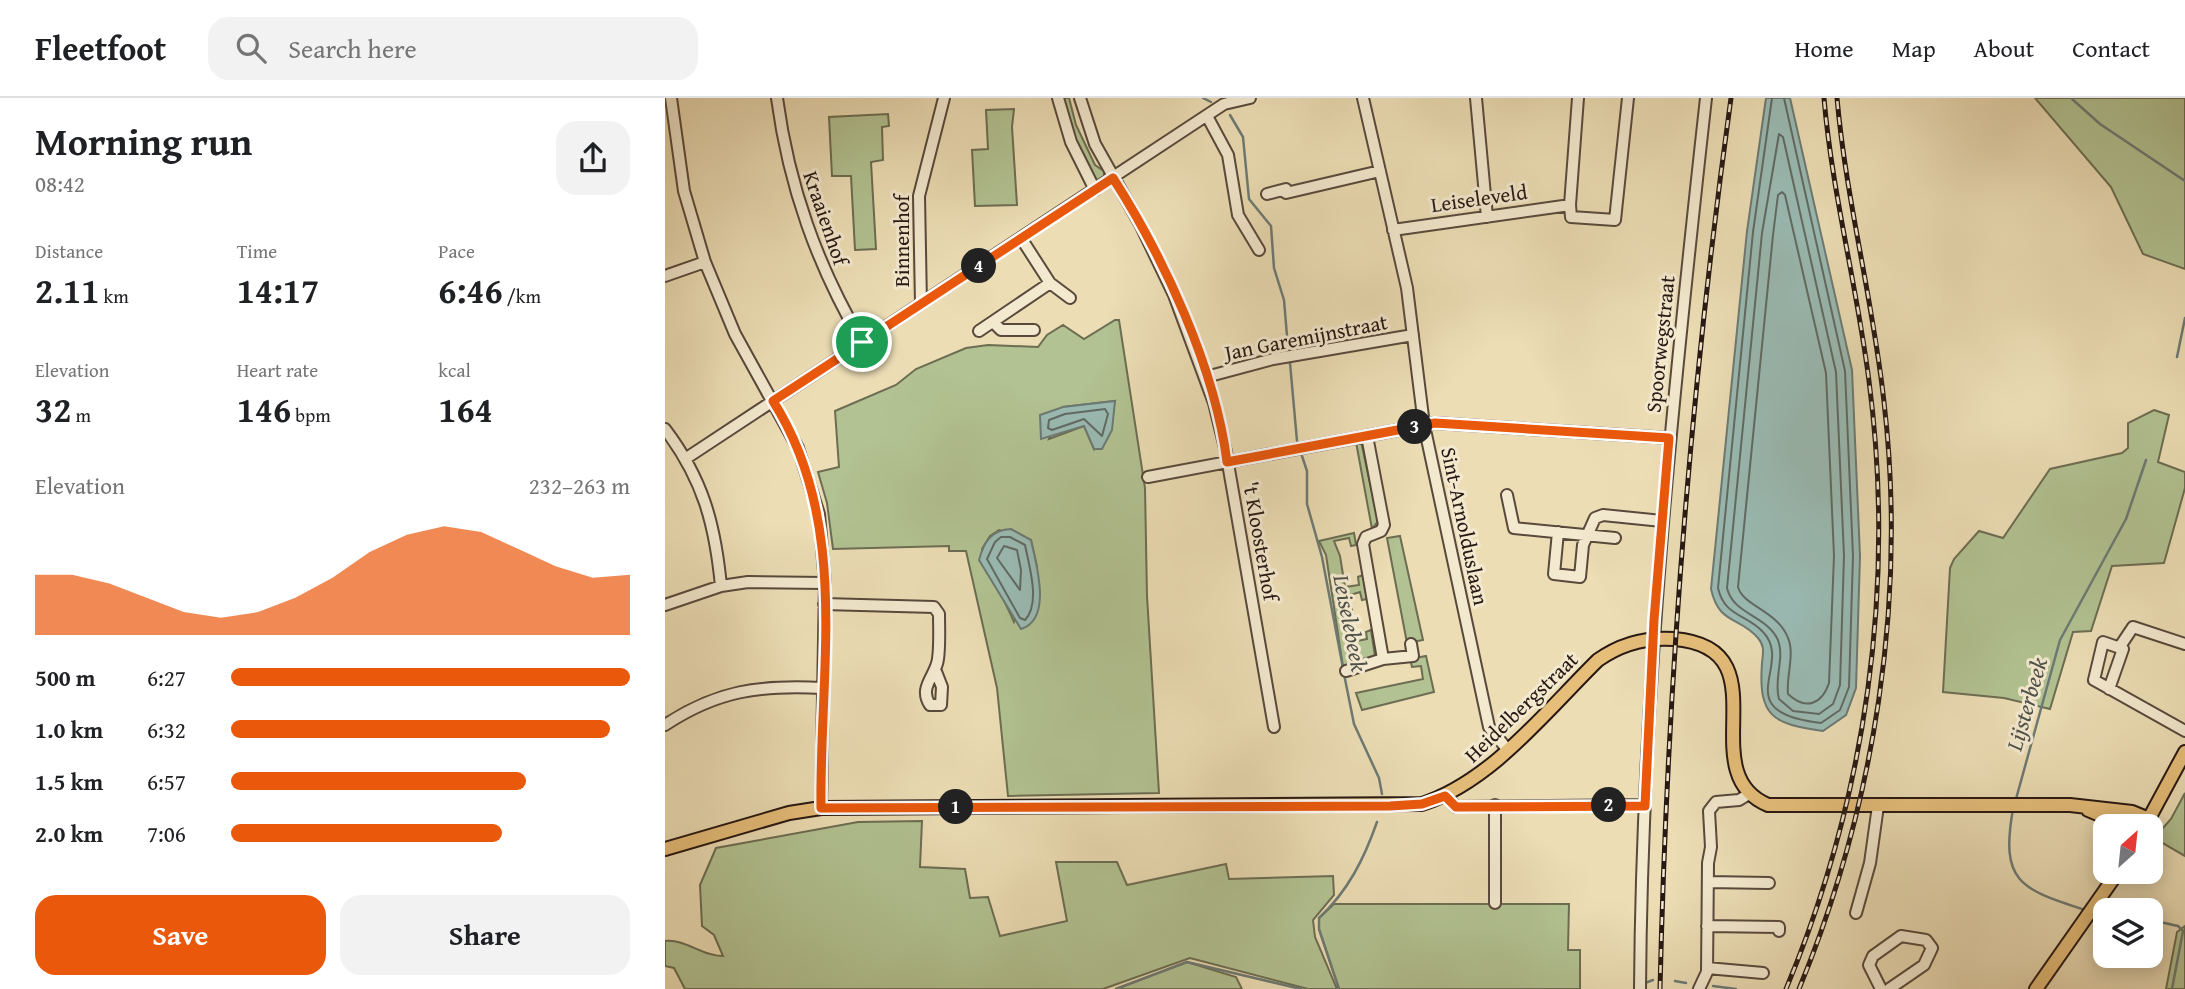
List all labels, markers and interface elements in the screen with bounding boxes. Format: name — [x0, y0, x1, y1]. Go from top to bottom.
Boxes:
search box — [208, 17, 698, 80]
text: Fleetfoot — [35, 24, 166, 72]
icon: search — [232, 29, 270, 67]
text: Search here — [288, 29, 417, 68]
text: Home — [1795, 31, 1854, 66]
text: Map — [1892, 31, 1936, 66]
text: About — [1974, 31, 2034, 66]
text: Contact — [2072, 31, 2150, 66]
text: Morning run — [35, 113, 252, 169]
button: share — [556, 121, 630, 195]
text: 08:42 — [35, 167, 85, 200]
street label: Kraaienhof — [795, 167, 857, 271]
street label: Leiseleveld — [1429, 176, 1530, 220]
street label: Binnenhof — [886, 193, 917, 287]
text: Distance — [35, 237, 103, 265]
text: Time — [237, 237, 277, 265]
text: Pace — [438, 237, 475, 265]
pin: 4 — [961, 248, 997, 284]
text: 4 — [974, 251, 983, 279]
text: 2.11 — [35, 265, 99, 316]
text: 14:17 — [237, 265, 319, 316]
text: 6:46 — [438, 265, 503, 316]
street label: Spoorwegstraat — [1637, 273, 1683, 414]
text: km — [99, 282, 129, 310]
text: /km — [503, 282, 541, 310]
street label: Jan Garemijnstraat — [1219, 306, 1391, 369]
pin — [832, 312, 892, 372]
icon: arrive — [843, 323, 881, 361]
text: Elevation — [35, 356, 109, 384]
text: Heart rate — [237, 356, 318, 384]
text: kcal — [438, 356, 471, 384]
text: 32 — [35, 384, 71, 435]
text: 146 — [237, 384, 291, 435]
text: 164 — [438, 384, 493, 435]
text: m — [71, 401, 91, 429]
text: bpm — [291, 401, 331, 429]
pin: 3 — [1397, 410, 1433, 444]
text: 3 — [1410, 412, 1419, 440]
street label: Sint-Arnolduslaan — [1433, 444, 1497, 608]
text: Elevation — [35, 469, 125, 502]
text: 232–263 m — [529, 469, 630, 502]
street label: 't Kloosterhof — [1235, 479, 1287, 605]
water label: Leiselebeek — [1325, 571, 1377, 675]
street label: Heidelbergstraat — [1457, 644, 1585, 770]
water label: Lijsterbeek — [1997, 653, 2055, 756]
text: 500 m — [35, 661, 96, 694]
text: 6:27 — [147, 661, 186, 694]
text: 1.0 km — [35, 713, 103, 746]
text: 6:32 — [147, 713, 186, 746]
text: 1.5 km — [35, 765, 103, 798]
text: 6:57 — [147, 765, 186, 798]
pin: 2 — [1591, 788, 1627, 822]
pin: 1 — [939, 790, 973, 824]
text: 2 — [1604, 790, 1613, 818]
text: 1 — [951, 792, 960, 820]
north arrow — [2093, 814, 2163, 884]
map controls — [2093, 814, 2163, 968]
text: 2.0 km — [35, 817, 103, 850]
text: 7:06 — [147, 817, 186, 850]
button: Save — [35, 895, 326, 975]
button: Share — [340, 895, 630, 975]
button: layers — [2093, 898, 2163, 968]

